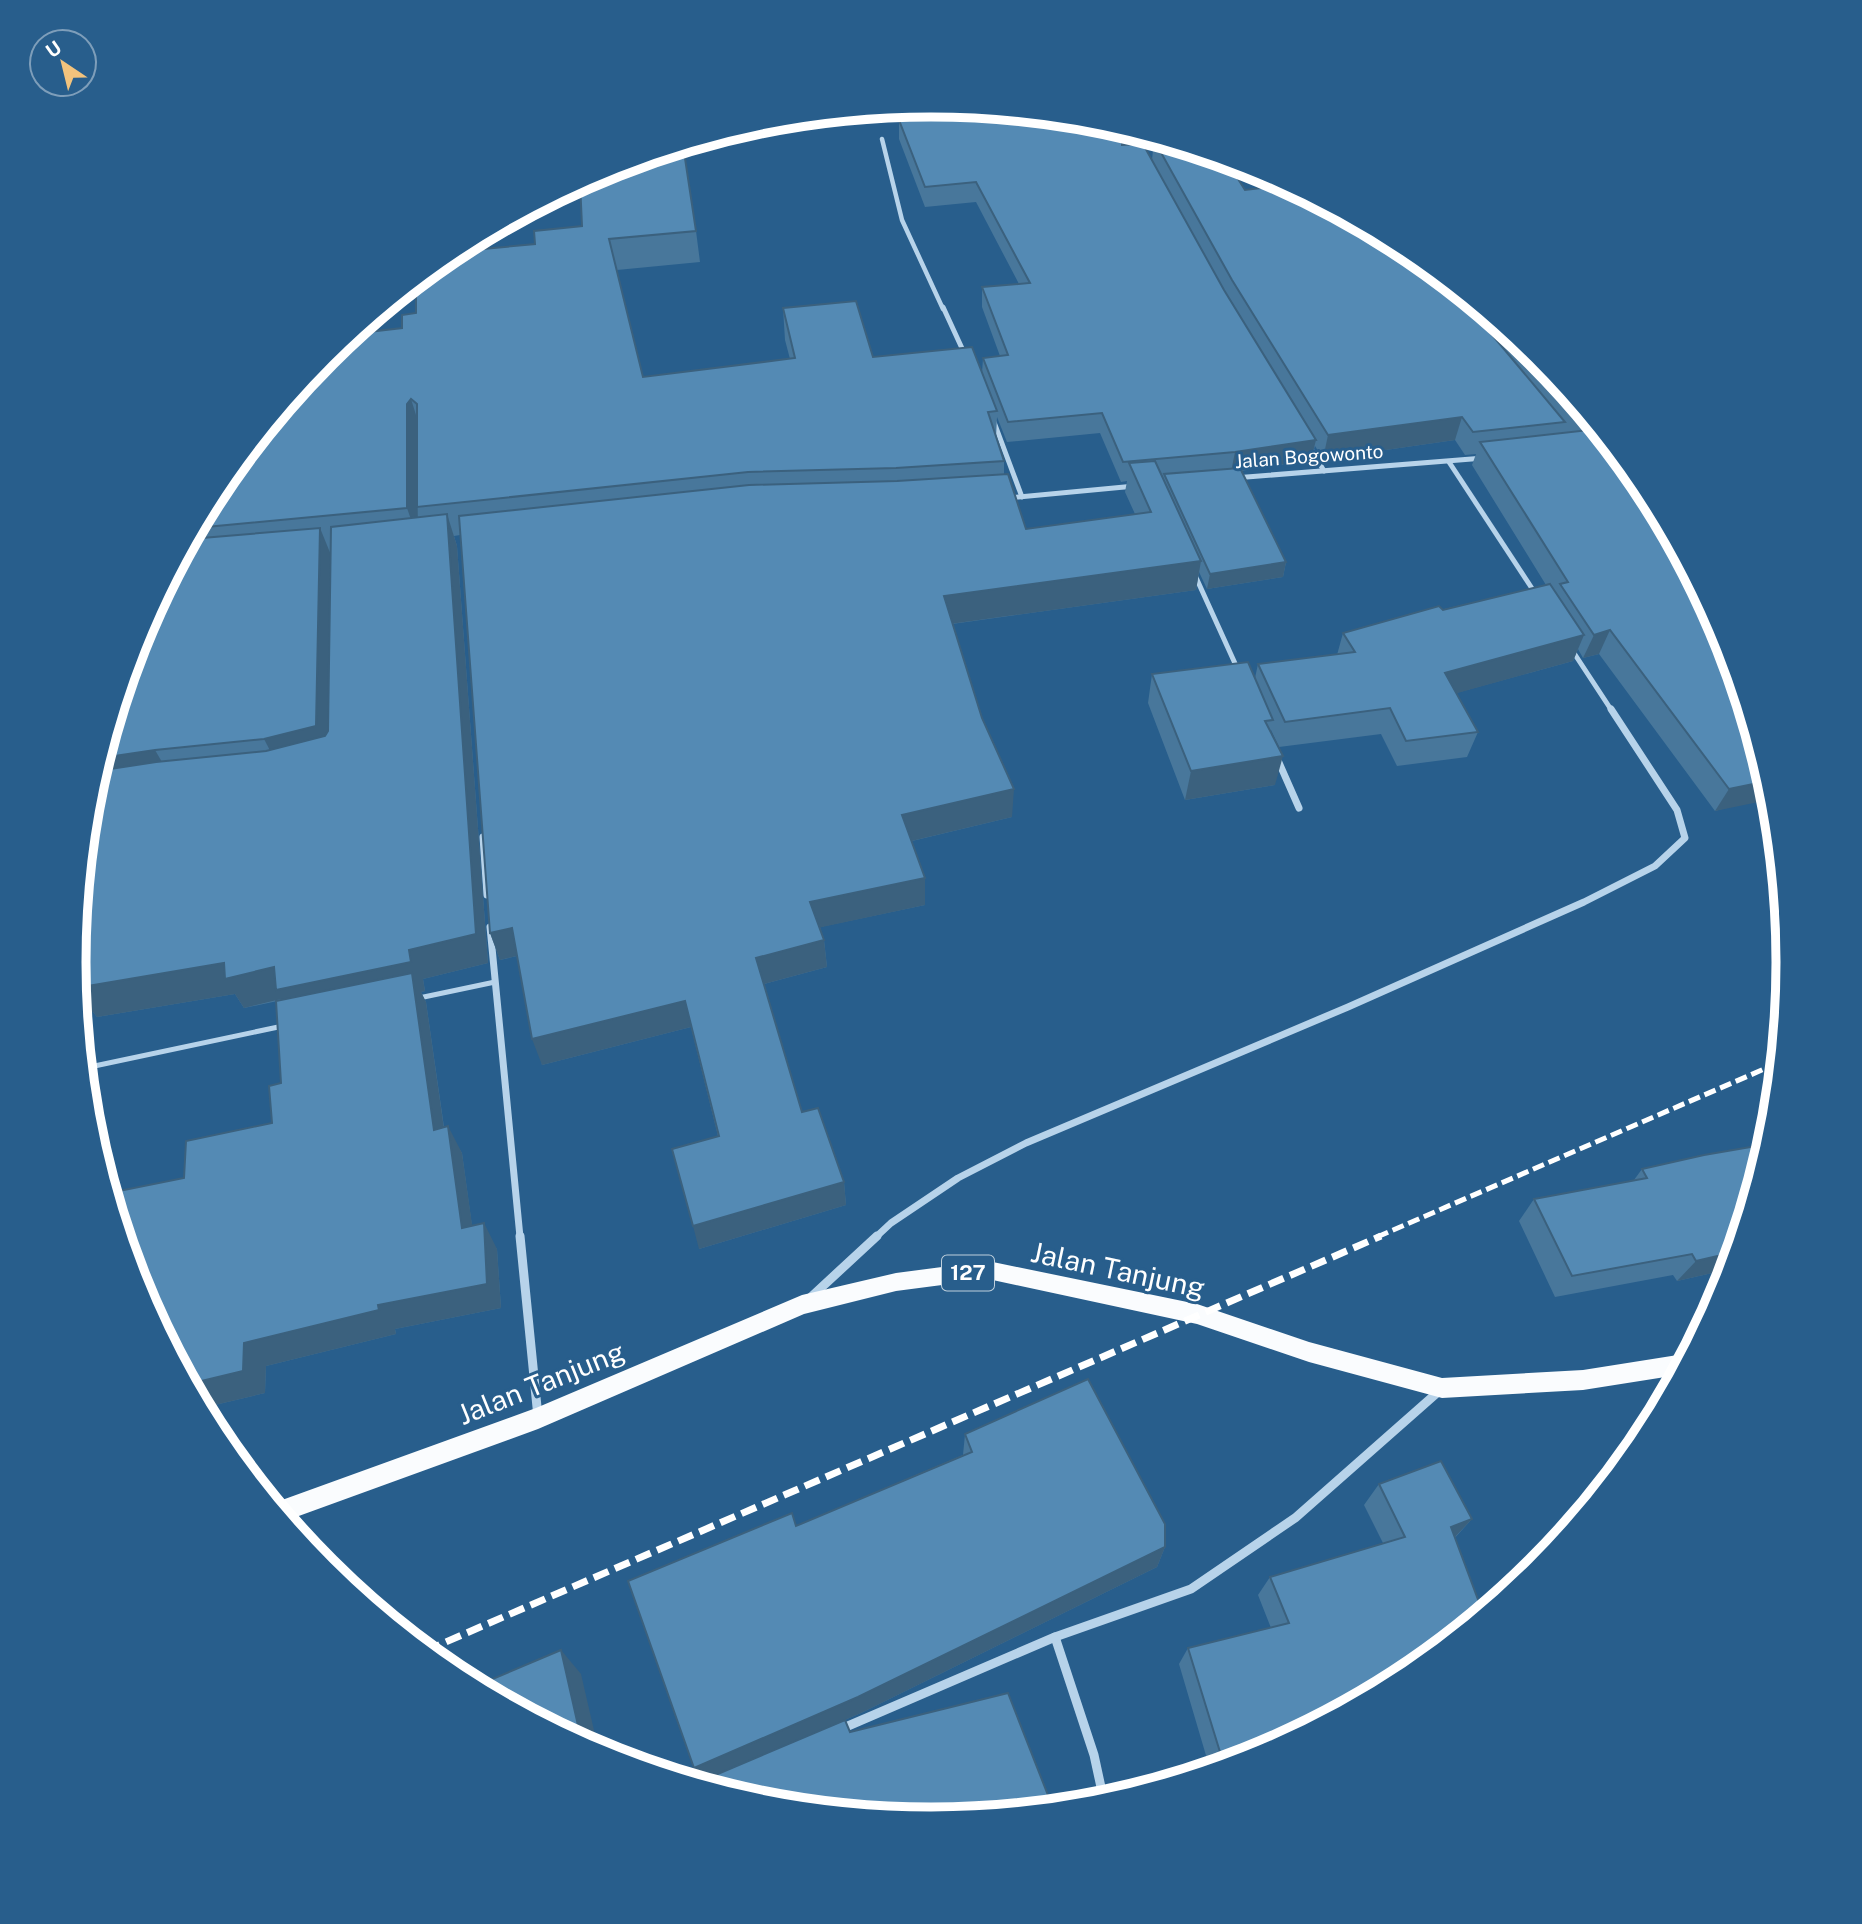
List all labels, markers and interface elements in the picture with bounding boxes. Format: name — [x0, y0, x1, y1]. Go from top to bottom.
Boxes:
north arrow — [28, 28, 98, 98]
text: U — [41, 36, 65, 62]
street label: Jalan Bogowonto — [1234, 440, 1384, 472]
street label: Jalan Tanjung — [1028, 1235, 1208, 1304]
road number: 127 — [942, 1256, 994, 1290]
street label: Jalan Tanjung — [453, 1334, 629, 1431]

